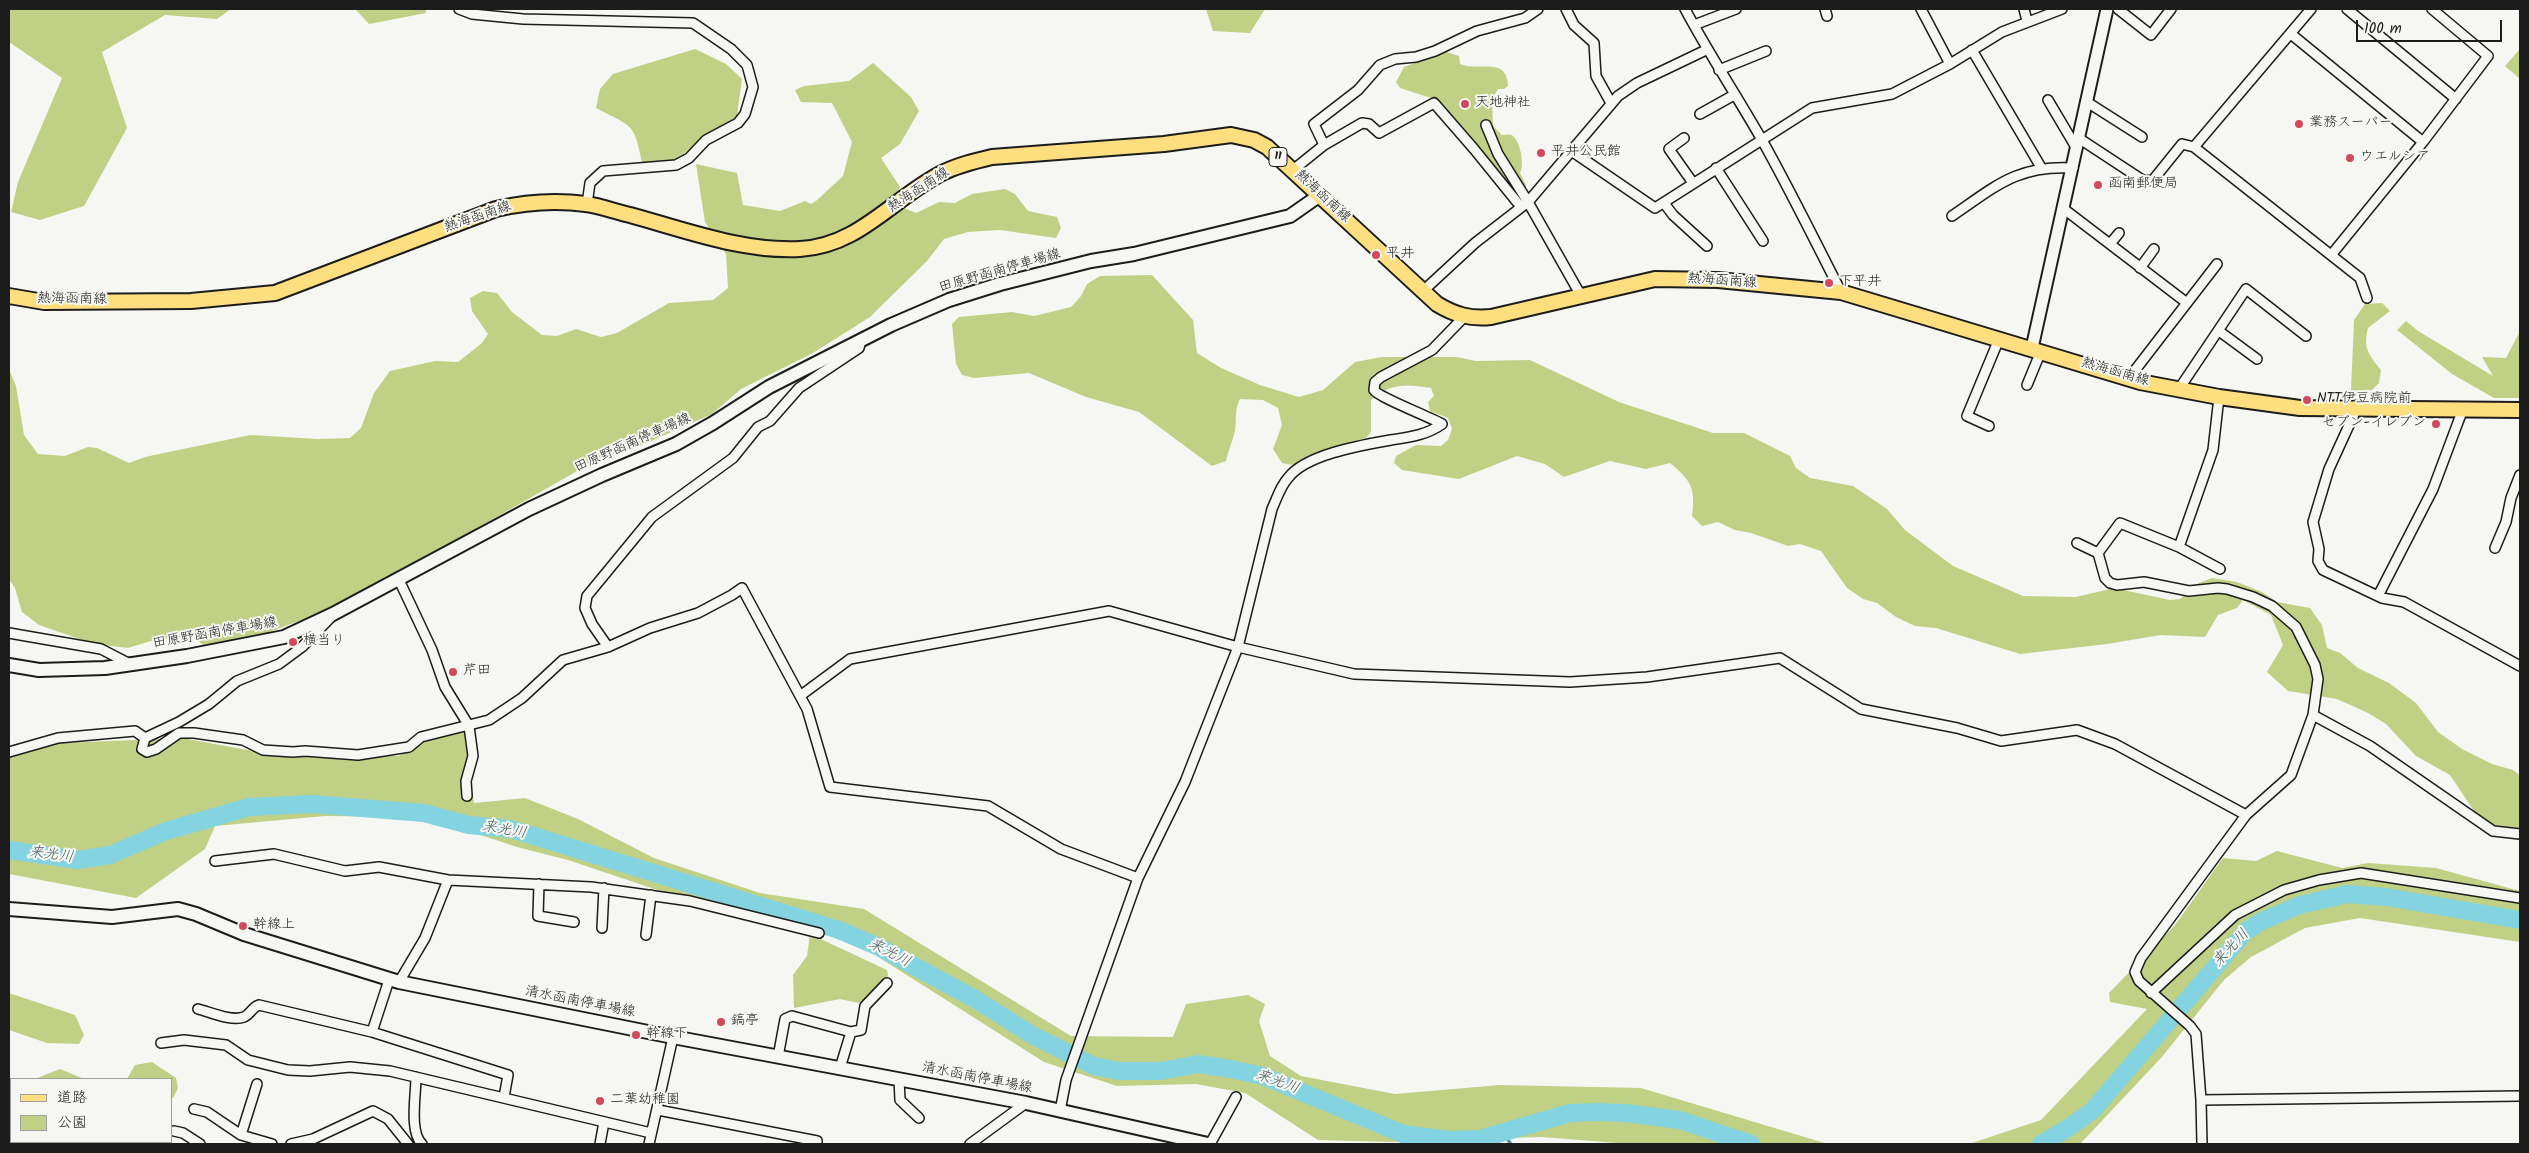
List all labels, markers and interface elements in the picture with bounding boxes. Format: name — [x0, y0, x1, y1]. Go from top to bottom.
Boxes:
scale bar — [2359, 10, 2505, 42]
text: 100 m — [2364, 17, 2402, 41]
place label: 天地神社 — [1475, 96, 1531, 112]
marker: 天地神社 — [1459, 98, 1471, 110]
place label: 業務スーパー — [2309, 116, 2392, 132]
marker: 業務スーパー — [2293, 118, 2305, 130]
place label: 平井公民館 — [1551, 145, 1621, 161]
marker: 平井公民館 — [1535, 147, 1547, 159]
road number: 11 — [1269, 148, 1287, 166]
place label: ウエルシア — [2360, 150, 2430, 166]
marker: ウエルシア — [2344, 152, 2356, 164]
street label: 熱海函南線 — [885, 165, 953, 217]
street label: 熱海函南線 — [1291, 167, 1353, 227]
place label: 函南郵便局 — [2108, 177, 2178, 193]
marker: 函南郵便局 — [2092, 179, 2104, 191]
street label: 熱海函南線 — [442, 199, 514, 237]
street label: 田原野函南停車場線 — [937, 247, 1063, 297]
place label: 平井 — [1386, 247, 1414, 263]
marker: 平井 — [1370, 249, 1382, 261]
street label: 熱海函南線 — [1686, 271, 1758, 293]
place label: 下平井 — [1839, 275, 1881, 291]
marker: 下平井 — [1823, 277, 1835, 289]
street label: 熱海函南線 — [37, 291, 107, 309]
street label: 熱海函南線 — [2079, 355, 2151, 391]
place label: NTT伊豆病院前 — [2317, 392, 2411, 408]
marker: NTT伊豆病院前 — [2301, 394, 2313, 406]
street label: 田原野函南停車場線 — [572, 411, 694, 477]
place label: セブン-イレブン — [2322, 416, 2426, 432]
marker: セブン-イレブン — [2430, 418, 2442, 430]
street label: 田原野函南停車場線 — [151, 615, 279, 653]
place label: 横当り — [303, 634, 345, 650]
marker: 横当り — [287, 636, 299, 648]
place label: 芹田 — [463, 664, 491, 680]
marker: 芹田 — [447, 666, 459, 678]
water label: 来光川 — [480, 818, 528, 844]
water label: 来光川 — [28, 844, 74, 868]
place label: 幹線上 — [253, 918, 295, 934]
marker: 幹線上 — [237, 920, 249, 932]
water label: 来光川 — [2210, 926, 2254, 972]
water label: 来光川 — [865, 936, 913, 972]
street label: 清水函南停車場線 — [523, 984, 637, 1022]
place label: 鎬亭 — [731, 1014, 759, 1030]
marker: 鎬亭 — [715, 1016, 727, 1028]
place label: 幹線下 — [646, 1027, 688, 1043]
marker: 幹線下 — [630, 1029, 642, 1041]
street label: 清水函南停車場線 — [920, 1060, 1034, 1098]
water label: 来光川 — [1253, 1067, 1301, 1099]
legend — [10, 1078, 172, 1143]
text: 道路 — [57, 1086, 87, 1110]
place label: 二葉幼稚園 — [610, 1093, 680, 1109]
marker: 二葉幼稚園 — [594, 1095, 606, 1107]
text: 公園 — [57, 1111, 87, 1135]

